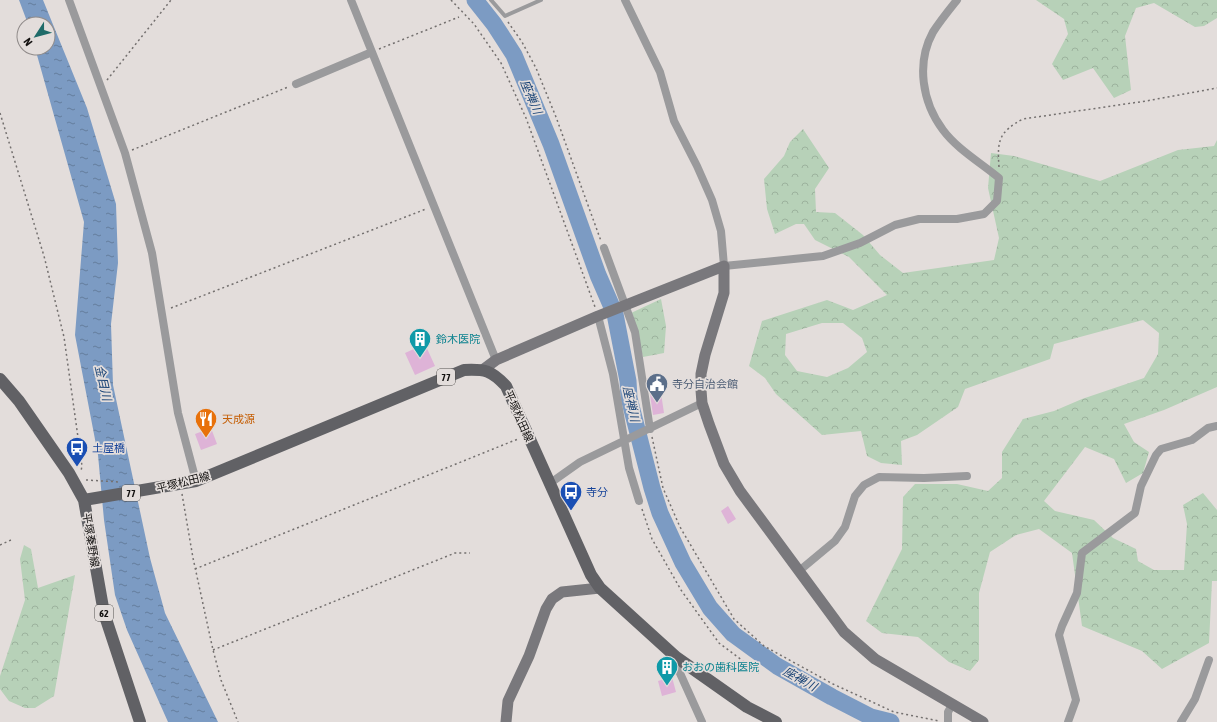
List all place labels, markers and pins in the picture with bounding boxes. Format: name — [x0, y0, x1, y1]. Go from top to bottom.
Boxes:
building icon: 鈴木医院 — [407, 326, 433, 359]
place label: 鈴木医院 — [436, 333, 480, 345]
public building icon: 寺分自治会館 — [644, 371, 670, 404]
place label: 寺分自治会館 — [672, 378, 738, 390]
restaurant icon: 天成源 — [193, 406, 219, 439]
place label: 天成源 — [222, 413, 255, 425]
bus stop icon: 土屋橋 — [64, 435, 90, 468]
place label: 土屋橋 — [92, 442, 125, 454]
bus stop icon: 寺分 — [558, 479, 584, 512]
place label: 寺分 — [586, 486, 608, 498]
building icon: おおの歯科医院 — [654, 654, 680, 687]
place label: おおの歯科医院 — [682, 661, 759, 673]

